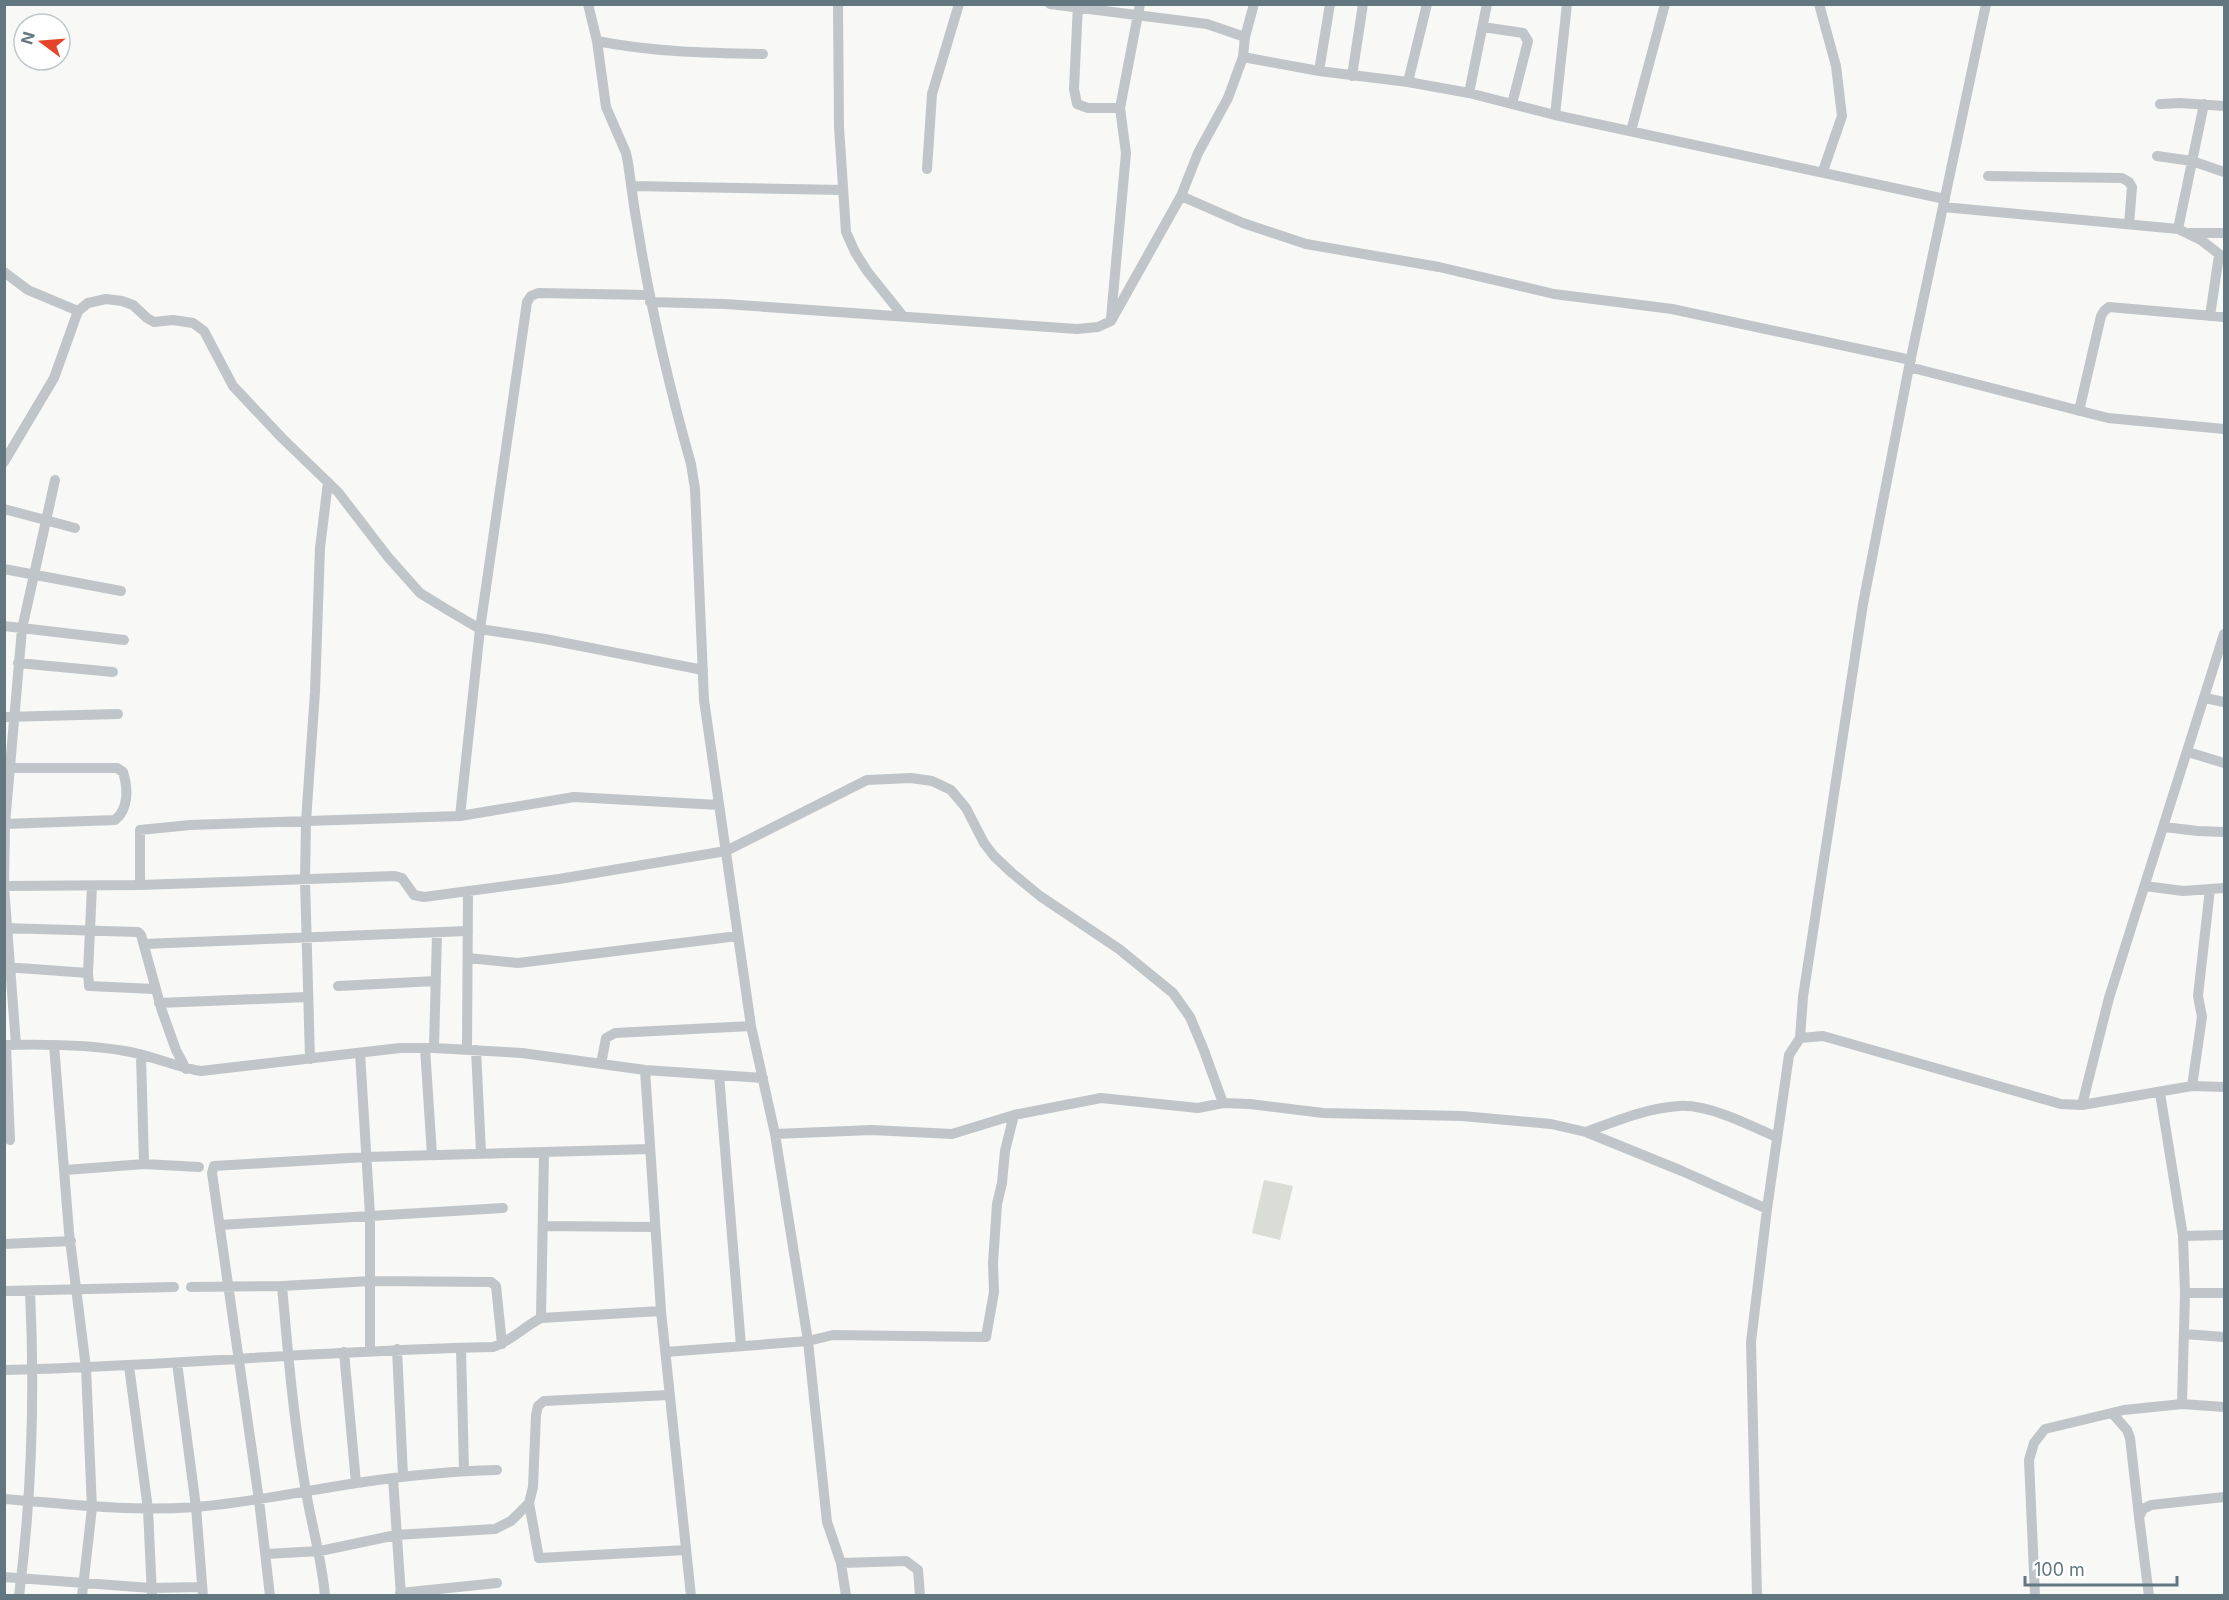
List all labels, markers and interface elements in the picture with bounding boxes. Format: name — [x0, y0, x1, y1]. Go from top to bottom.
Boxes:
north arrow — [12, 12, 72, 72]
text: N — [16, 29, 39, 46]
scale bar — [2025, 1549, 2176, 1587]
text: 100 m — [2034, 1559, 2085, 1580]

